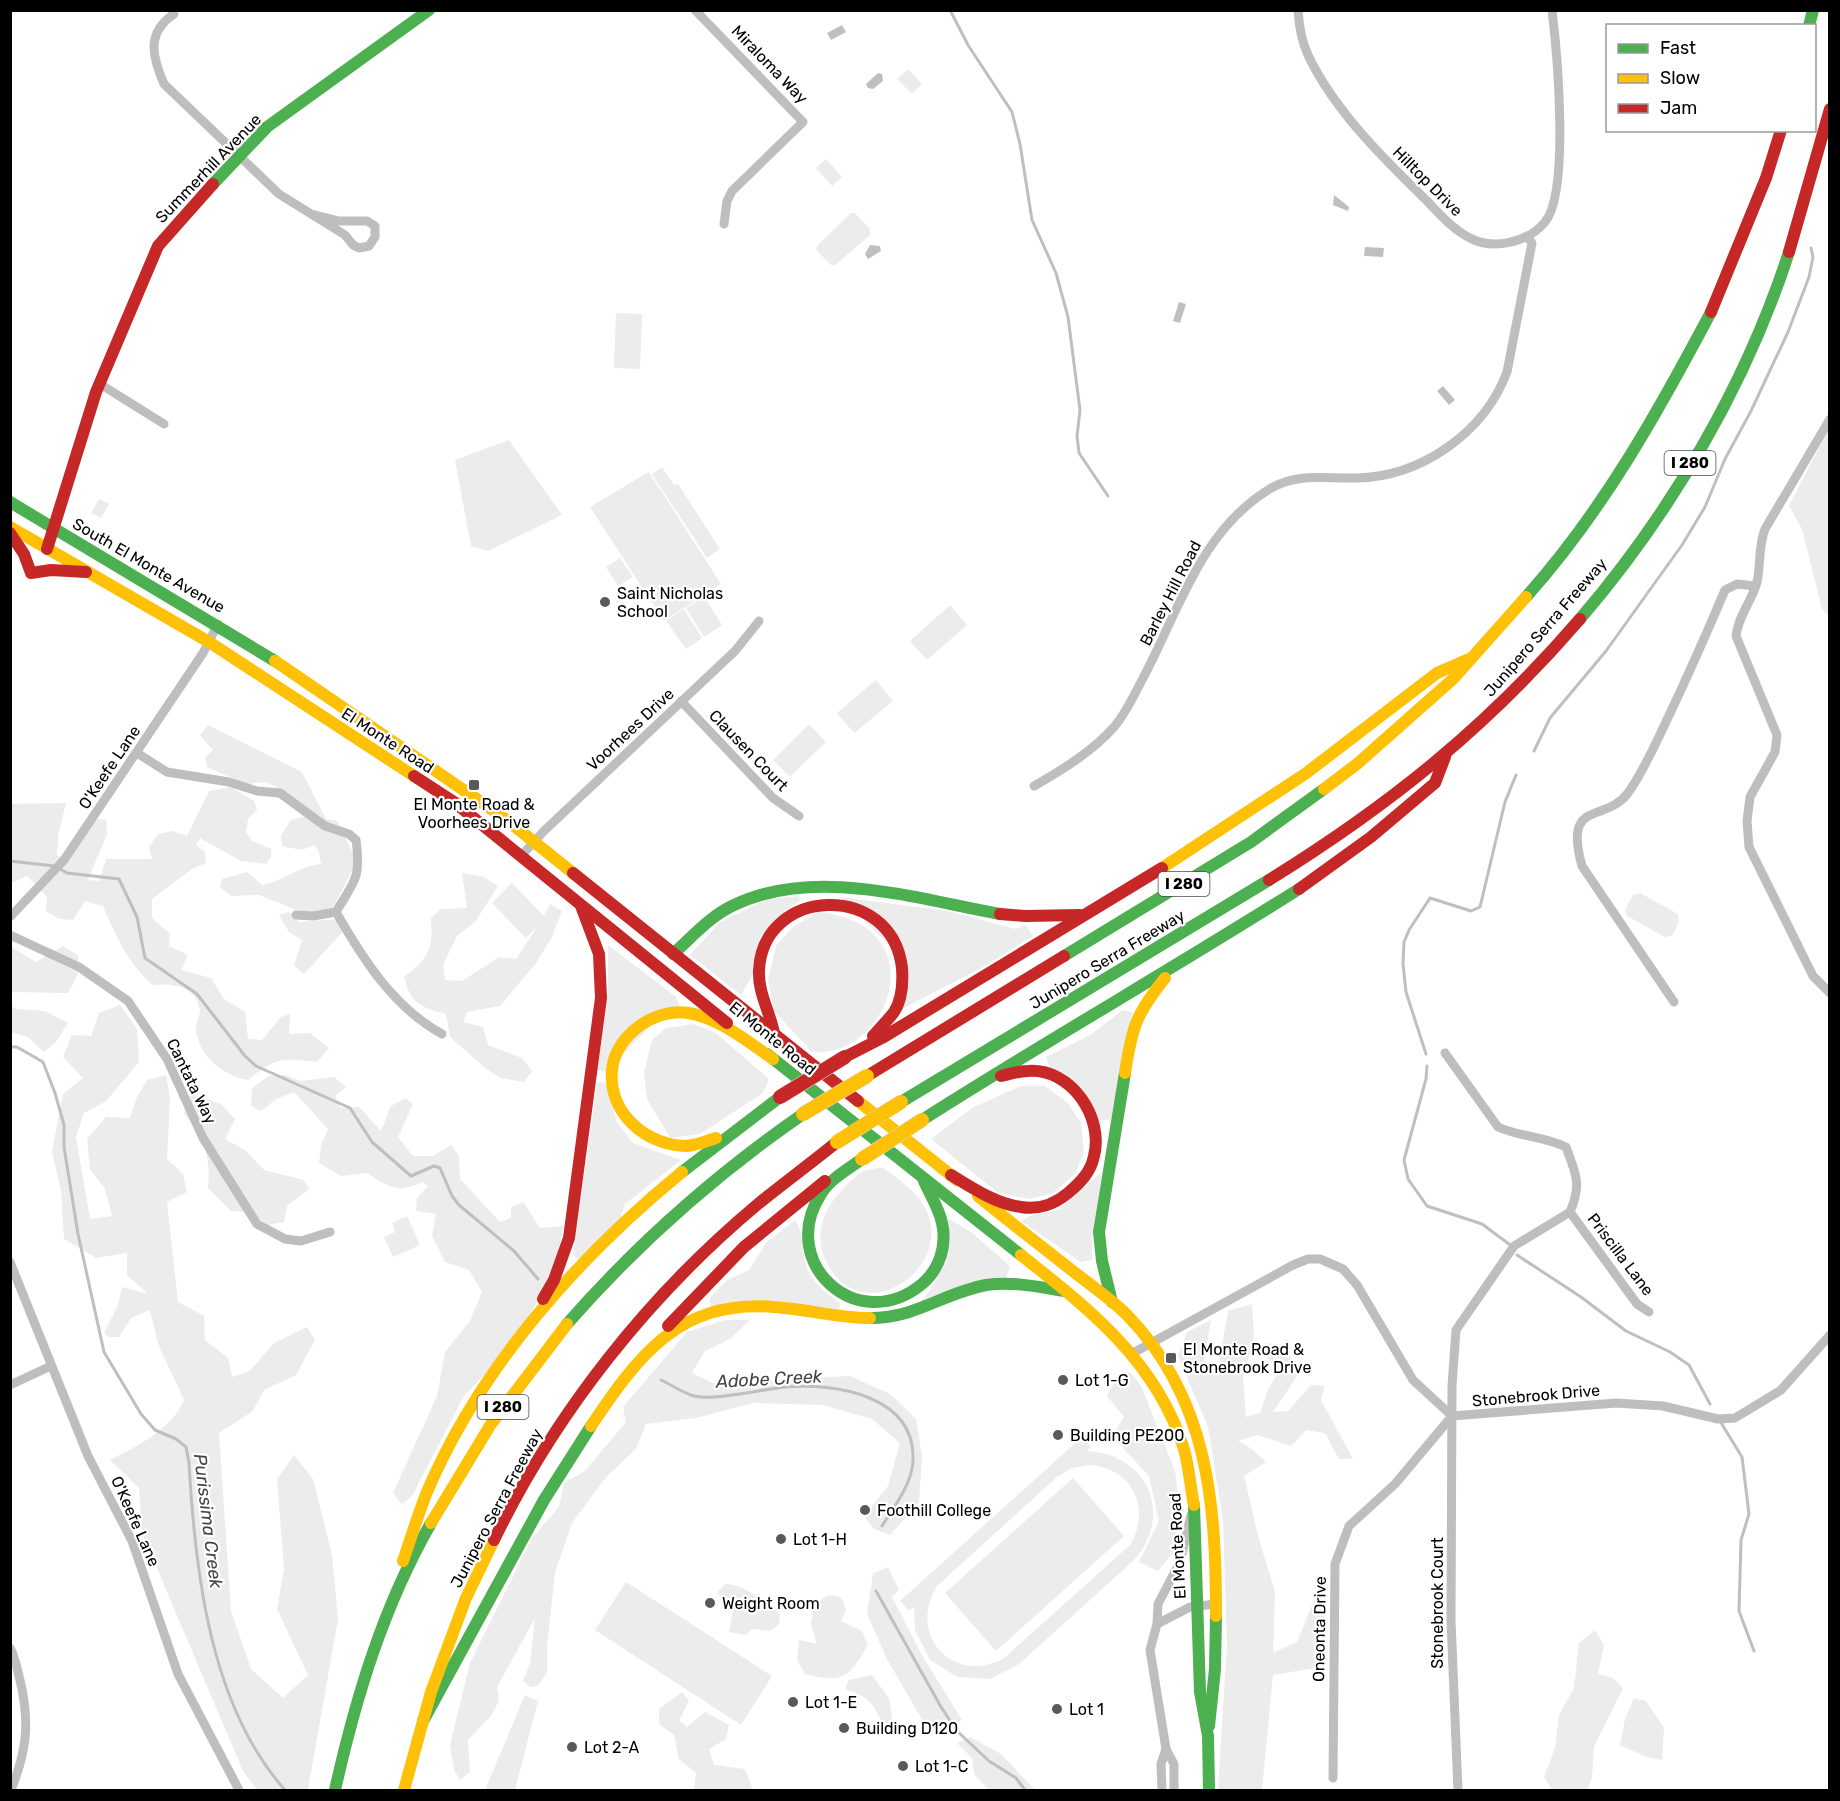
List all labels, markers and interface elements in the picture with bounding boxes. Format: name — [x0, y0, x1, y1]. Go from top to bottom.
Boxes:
street label: Miraloma Way — [728, 21, 812, 107]
legend — [1606, 24, 1816, 132]
text: Fast — [1660, 37, 1696, 59]
text: Slow — [1660, 67, 1700, 89]
text: Jam — [1660, 97, 1697, 119]
street label: Summerhill Avenue — [152, 110, 265, 227]
street label: Hilltop Drive — [1389, 143, 1466, 220]
road number: I 280 — [1664, 451, 1716, 475]
street label: South El Monte Avenue — [69, 514, 228, 617]
street label: Barley Hill Road — [1136, 538, 1205, 649]
street label: Junipero Serra Freeway — [1480, 554, 1611, 700]
place label: Saint Nicholas School — [617, 584, 723, 621]
marker: Saint Nicholas School — [598, 595, 612, 609]
street label: Voorhees Drive — [583, 684, 678, 775]
street label: El Monte Road — [338, 704, 437, 777]
street label: Clausen Court — [705, 706, 792, 795]
street label: O'Keefe Lane — [75, 722, 144, 813]
marker: El Monte Road & Voorhees Drive — [467, 778, 481, 792]
place label: El Monte Road & Voorhees Drive — [413, 795, 535, 832]
road number: I 280 — [1158, 872, 1210, 896]
street label: Junipero Serra Freeway — [1026, 906, 1188, 1013]
street label: El Monte Road — [726, 998, 820, 1079]
street label: Cantata Way — [163, 1035, 220, 1127]
street label: Priscilla Lane — [1583, 1209, 1658, 1299]
place label: El Monte Road & Stonebrook Drive — [1183, 1340, 1311, 1377]
marker: El Monte Road & Stonebrook Drive — [1164, 1351, 1178, 1365]
water label: Adobe Creek — [714, 1365, 823, 1393]
place label: Lot 1-G — [1075, 1371, 1129, 1390]
marker: Lot 1-G — [1056, 1373, 1070, 1387]
street label: Stonebrook Drive — [1471, 1380, 1601, 1411]
road number: I 280 — [478, 1395, 528, 1419]
street label: Junipero Serra Freeway — [446, 1425, 547, 1591]
place label: Building PE200 — [1070, 1426, 1184, 1445]
marker: Building PE200 — [1051, 1428, 1065, 1442]
water label: Purissima Creek — [189, 1452, 227, 1590]
street label: O'Keefe Lane — [107, 1473, 164, 1569]
street label: El Monte Road — [1165, 1493, 1190, 1599]
place label: Foothill College — [877, 1501, 991, 1520]
marker: Foothill College — [858, 1503, 872, 1517]
place label: Lot 1-H — [793, 1530, 847, 1549]
marker: Lot 1-H — [774, 1532, 788, 1546]
street label: Stonebrook Court — [1428, 1537, 1447, 1669]
street label: Oneonta Drive — [1309, 1576, 1330, 1682]
place label: Weight Room — [722, 1594, 820, 1613]
marker: Weight Room — [703, 1596, 717, 1610]
place label: Lot 1-E — [805, 1693, 857, 1712]
marker: Lot 1-E — [786, 1695, 800, 1709]
place label: Lot 1 — [1069, 1700, 1104, 1719]
marker: Lot 1 — [1050, 1702, 1064, 1716]
place label: Building D120 — [856, 1719, 958, 1738]
marker: Building D120 — [837, 1721, 851, 1735]
place label: Lot 2-A — [584, 1738, 640, 1757]
marker: Lot 2-A — [565, 1740, 579, 1754]
place label: Lot 1-C — [915, 1757, 968, 1776]
marker: Lot 1-C — [896, 1759, 910, 1773]

